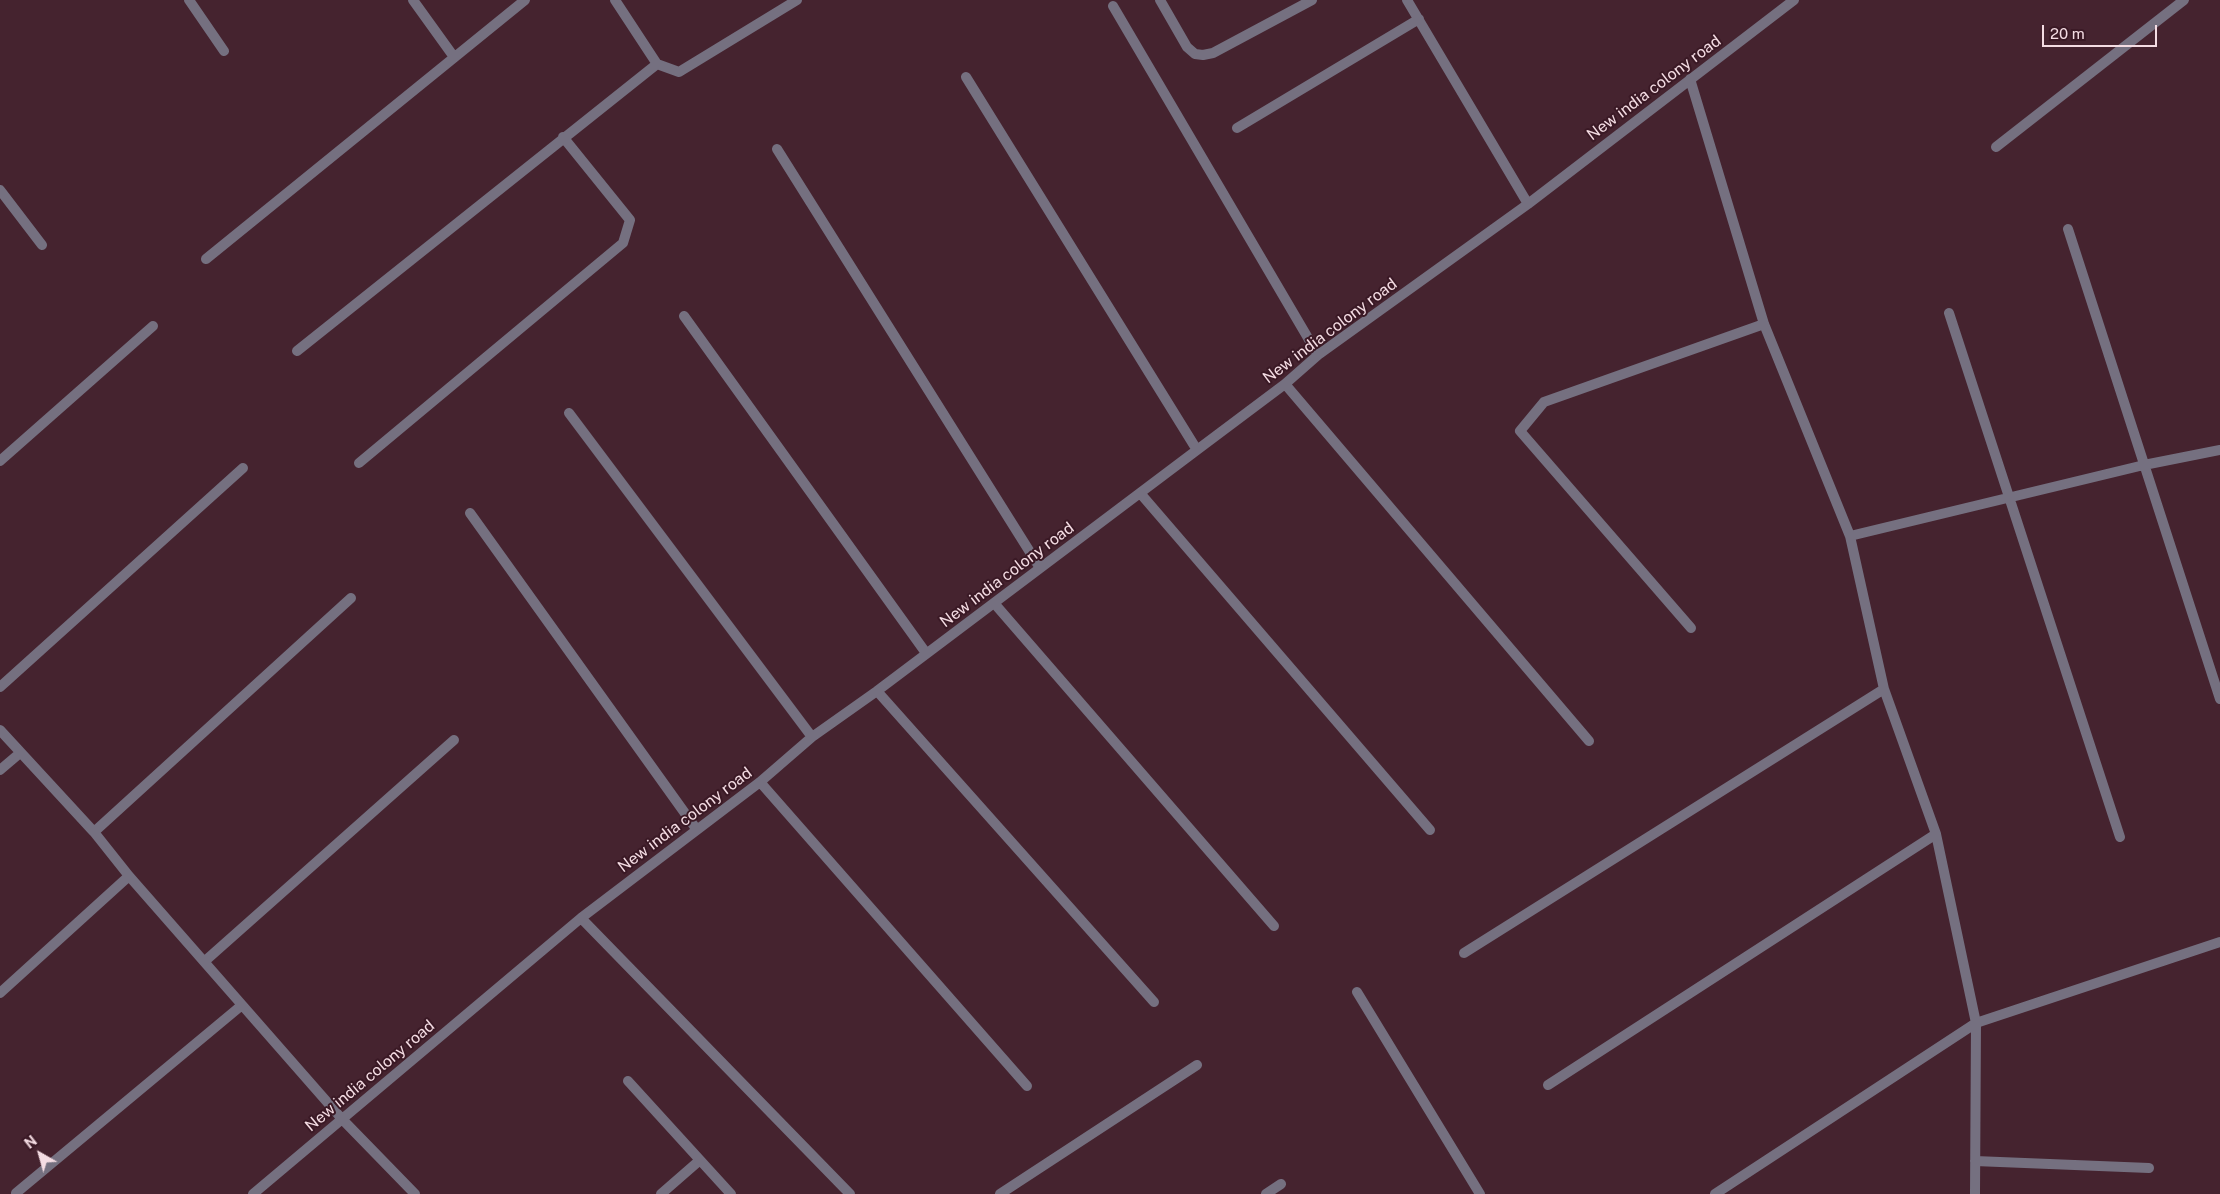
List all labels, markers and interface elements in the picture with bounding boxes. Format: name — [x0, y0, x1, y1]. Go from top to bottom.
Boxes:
scale bar — [2045, 15, 2160, 47]
text: 20 m — [2050, 25, 2085, 42]
street label: New india colony road — [1583, 31, 1725, 145]
street label: New india colony road — [1259, 274, 1401, 388]
street label: New india colony road — [936, 518, 1078, 632]
street label: New india colony road — [614, 763, 756, 877]
street label: New india colony road — [301, 1016, 439, 1136]
north arrow — [15, 1129, 65, 1179]
text: N — [22, 1133, 40, 1152]

